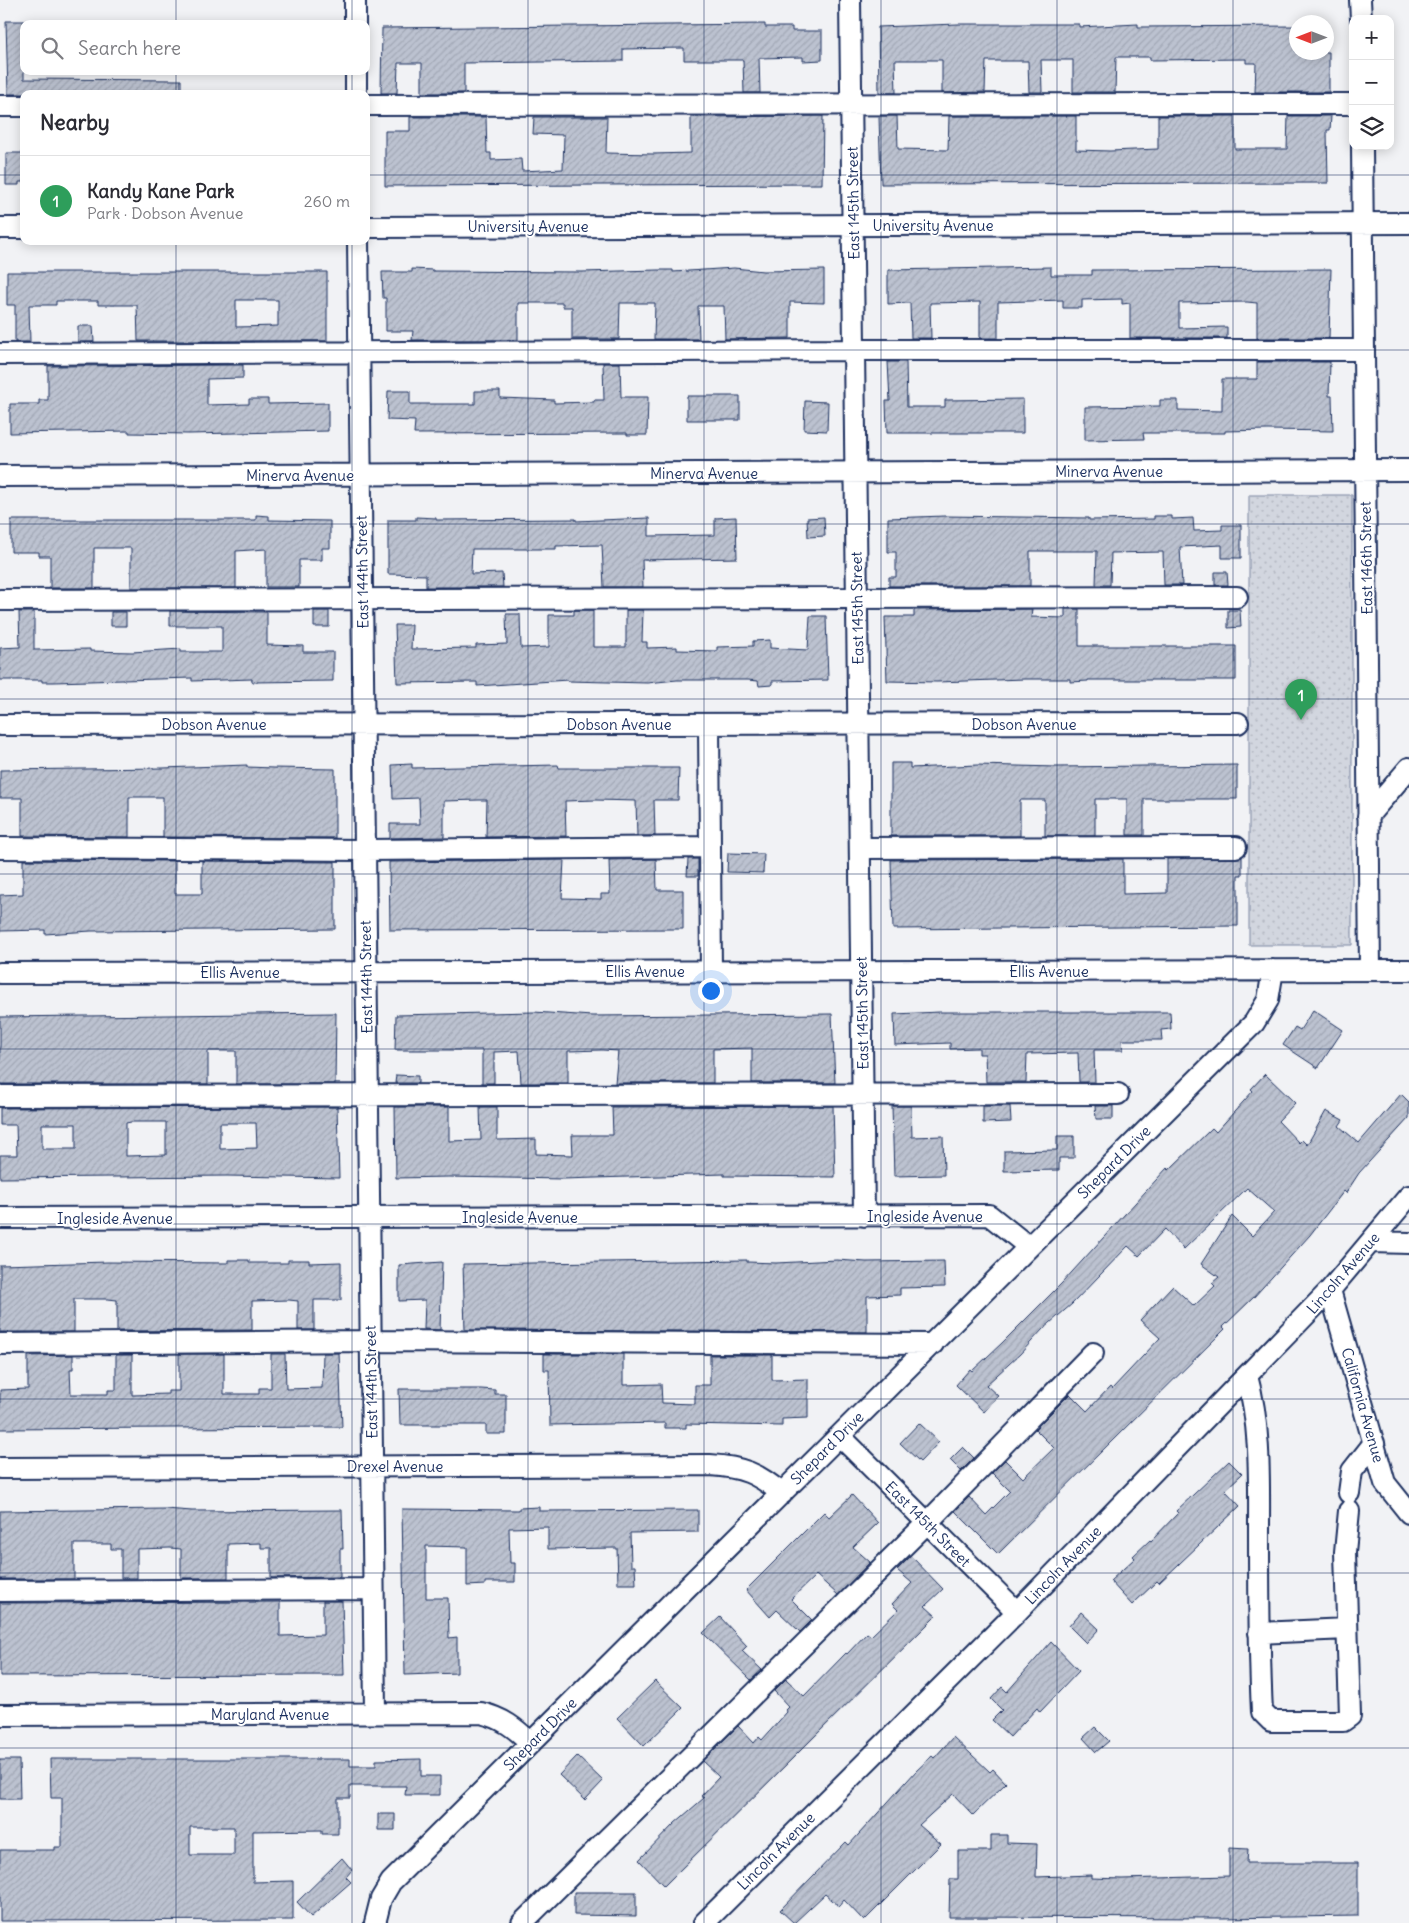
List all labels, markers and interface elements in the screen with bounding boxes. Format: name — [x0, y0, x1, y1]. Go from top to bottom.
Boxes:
north arrow — [1289, 15, 1334, 60]
map controls — [1349, 15, 1394, 150]
button: + — [1349, 15, 1394, 60]
search box — [20, 20, 370, 75]
icon: search — [38, 34, 66, 62]
text: Search here — [78, 36, 181, 60]
button: − — [1349, 60, 1394, 105]
button: layers — [1349, 105, 1394, 150]
text: Nearby — [40, 109, 110, 136]
street label: East 145th Street — [843, 146, 863, 260]
text: Kandy Kane Park — [87, 179, 234, 203]
text: 1 — [53, 191, 59, 211]
text: 260 m — [304, 191, 350, 211]
text: Park · Dobson Avenue — [87, 203, 243, 223]
street label: University Avenue — [872, 216, 994, 235]
street label: University Avenue — [467, 217, 589, 236]
street label: Minerva Avenue — [1055, 462, 1163, 481]
street label: Minerva Avenue — [650, 464, 758, 483]
street label: Minerva Avenue — [246, 466, 354, 485]
street label: East 146th Street — [1356, 501, 1376, 615]
street label: East 144th Street — [352, 515, 372, 629]
street label: East 145th Street — [847, 551, 867, 665]
pin: 1 — [1285, 679, 1317, 720]
street label: Dobson Avenue — [161, 715, 267, 734]
street label: Dobson Avenue — [566, 715, 672, 734]
street label: Dobson Avenue — [971, 715, 1077, 734]
street label: East 144th Street — [356, 920, 376, 1034]
street label: East 145th Street — [852, 956, 872, 1070]
street label: Ellis Avenue — [605, 962, 685, 981]
street label: Ellis Avenue — [1009, 962, 1089, 981]
street label: Ellis Avenue — [200, 963, 280, 982]
your location — [698, 978, 724, 1004]
street label: Shepard Drive — [1073, 1121, 1155, 1203]
street label: Ingleside Avenue — [867, 1207, 983, 1226]
street label: Ingleside Avenue — [462, 1208, 578, 1227]
street label: Ingleside Avenue — [57, 1209, 173, 1228]
street label: Lincoln Avenue — [1302, 1228, 1384, 1318]
street label: East 144th Street — [361, 1325, 381, 1439]
street label: California Avenue — [1337, 1345, 1389, 1465]
street label: Shepard Drive — [786, 1407, 868, 1489]
street label: Drexel Avenue — [347, 1457, 443, 1476]
street label: East 145th Street — [881, 1477, 975, 1571]
street label: Lincoln Avenue — [1021, 1522, 1105, 1608]
street label: Shepard Drive — [499, 1693, 581, 1775]
street label: Maryland Avenue — [211, 1705, 329, 1724]
street label: Lincoln Avenue — [733, 1808, 819, 1894]

